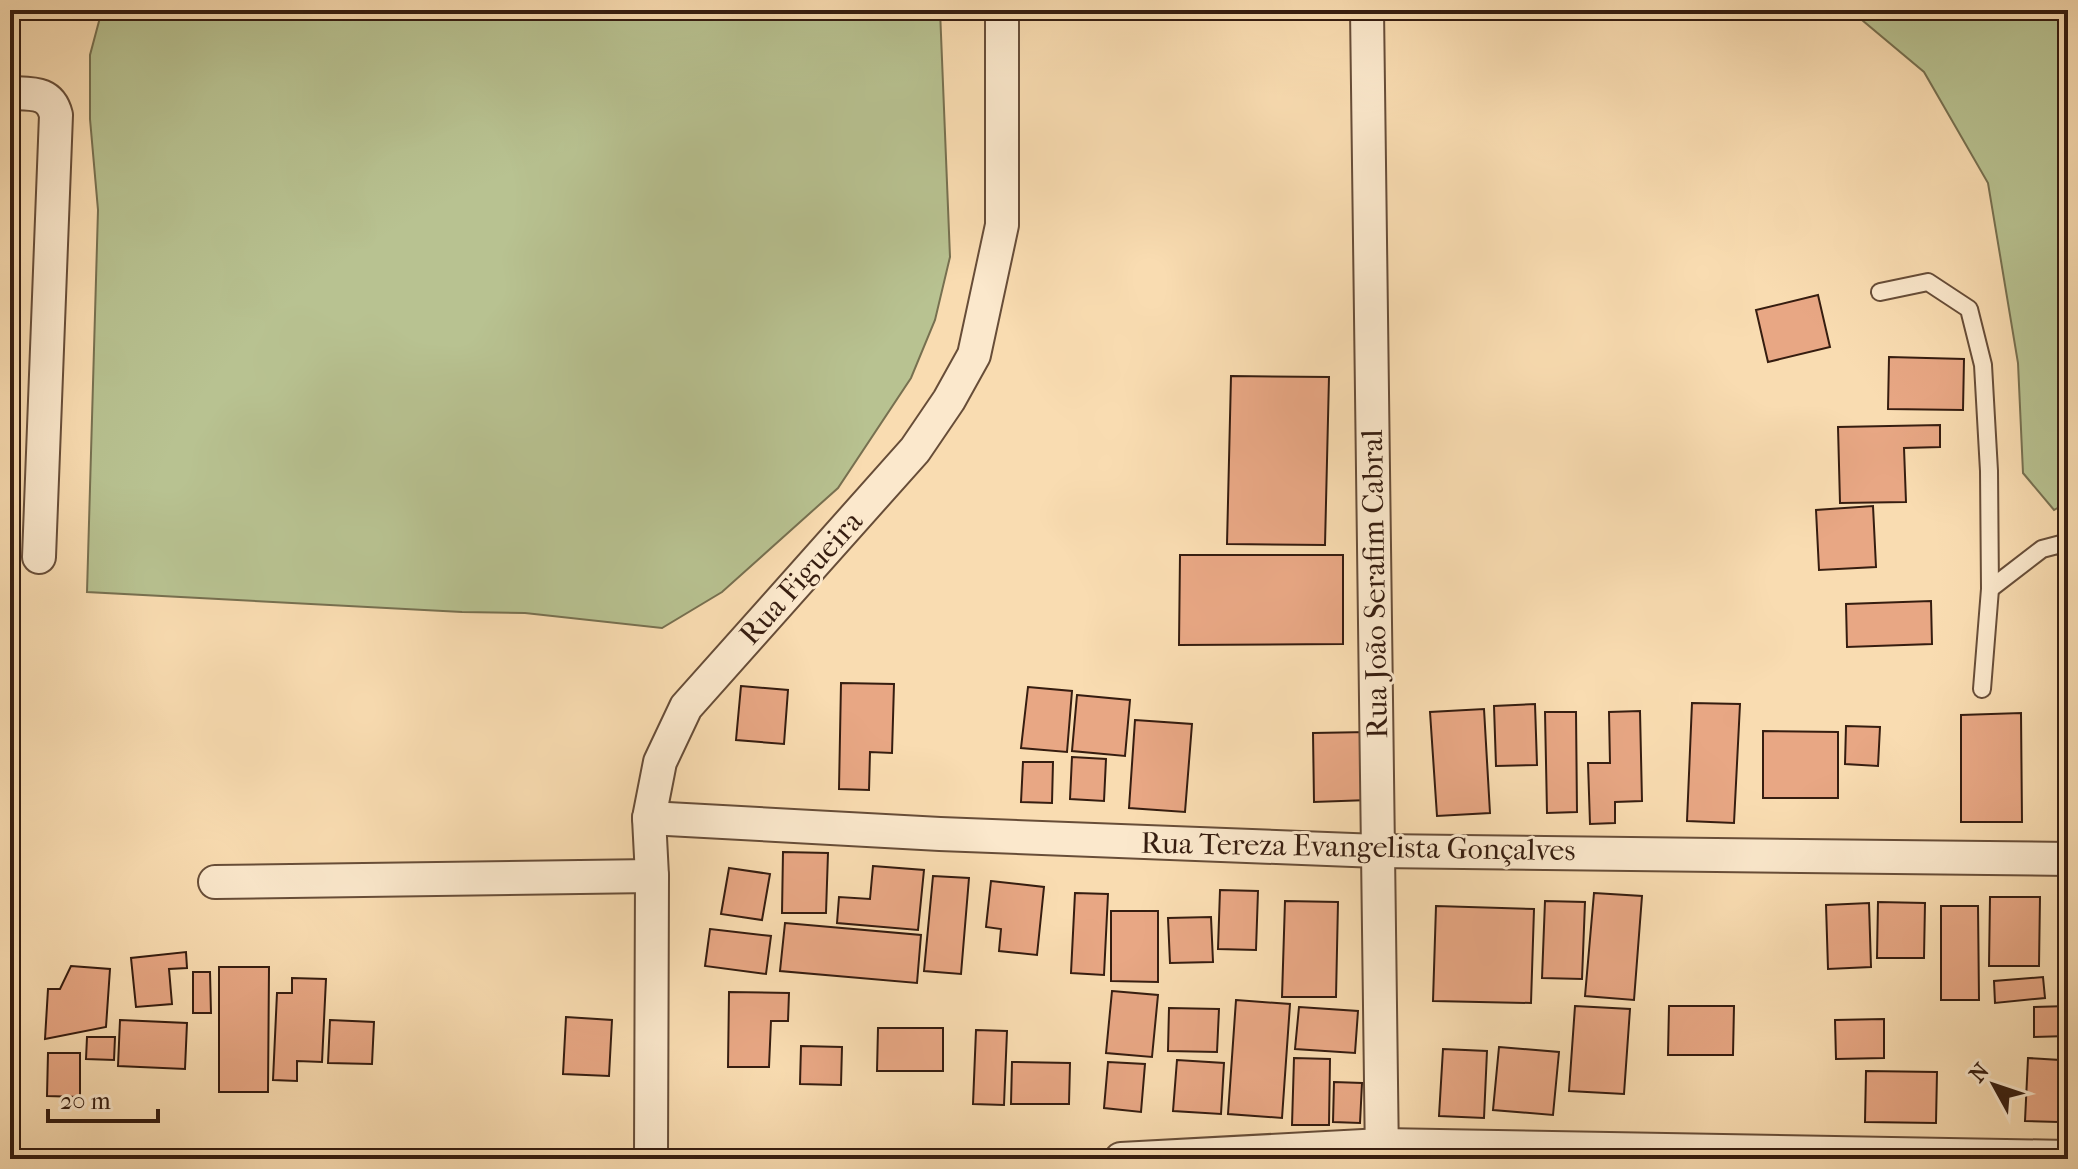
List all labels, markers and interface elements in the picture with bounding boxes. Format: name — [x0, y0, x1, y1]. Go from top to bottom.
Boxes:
street label: Rua João Serafim Cabral — [1355, 429, 1395, 739]
street label: Rua Figueira — [732, 503, 871, 652]
street label: Rua Tereza Evangelista Gonçalves — [1140, 826, 1576, 868]
north arrow — [1954, 1045, 2034, 1125]
text: N — [1964, 1058, 1995, 1088]
scale bar — [48, 1073, 158, 1123]
text: 20 m — [60, 1087, 111, 1115]

